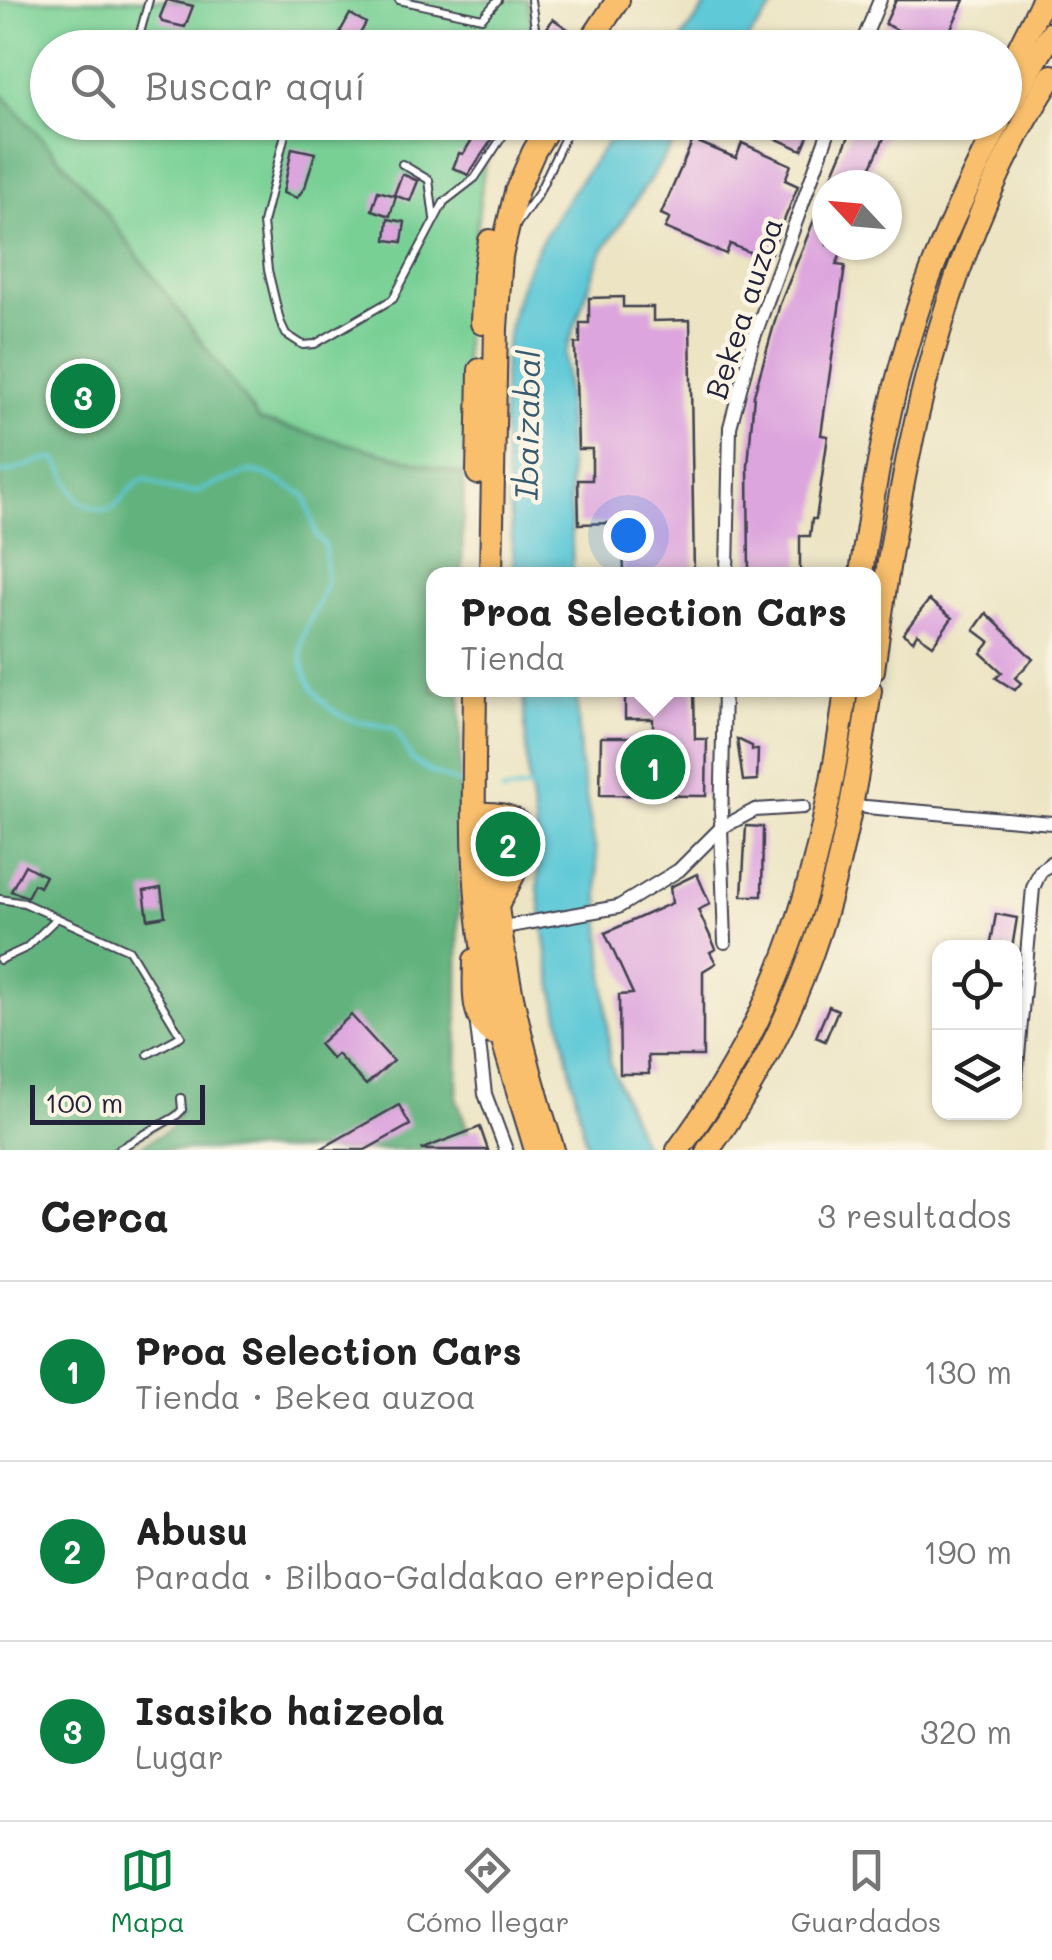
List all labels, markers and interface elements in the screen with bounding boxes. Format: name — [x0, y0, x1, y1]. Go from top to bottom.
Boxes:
search box — [30, 30, 1022, 140]
icon: search — [65, 58, 120, 113]
text: Buscar aquí — [145, 60, 366, 110]
north arrow — [812, 170, 902, 260]
street label: Bekea auzoa — [695, 212, 791, 404]
water label: Ibaizabal — [504, 350, 548, 500]
pin: 3 — [51, 358, 116, 434]
your location — [603, 510, 654, 561]
popup — [426, 567, 881, 697]
text: Proa Selection Cars — [460, 586, 847, 636]
text: Tienda — [460, 636, 566, 678]
pin: 1 — [620, 730, 686, 804]
pin: 2 — [476, 806, 540, 882]
map controls — [932, 940, 1022, 1120]
button: locate — [932, 940, 1022, 1030]
button: layers — [932, 1030, 1022, 1120]
scale bar — [30, 1080, 205, 1124]
text: 100 m — [45, 1084, 123, 1120]
text: Cerca — [40, 1188, 169, 1243]
text: 3 resultados — [817, 1194, 1012, 1236]
text: Proa Selection Cars — [135, 1325, 522, 1375]
text: 1 — [65, 1350, 80, 1392]
text: 130 m — [923, 1350, 1012, 1392]
text: Tienda · Bekea auzoa — [135, 1375, 476, 1417]
text: Abusu — [135, 1505, 248, 1555]
text: 2 — [64, 1530, 81, 1572]
text: 190 m — [923, 1530, 1012, 1572]
text: Parada · Bilbao-Galdakao errepidea — [135, 1555, 715, 1597]
text: Isasiko haizeola — [135, 1685, 445, 1735]
text: 3 — [63, 1710, 82, 1752]
text: 320 m — [920, 1710, 1012, 1752]
text: Lugar — [135, 1735, 224, 1777]
tab: Mapa — [111, 1843, 185, 1939]
tab: Cómo llegar — [406, 1843, 570, 1939]
tab: Guardados — [791, 1843, 941, 1939]

